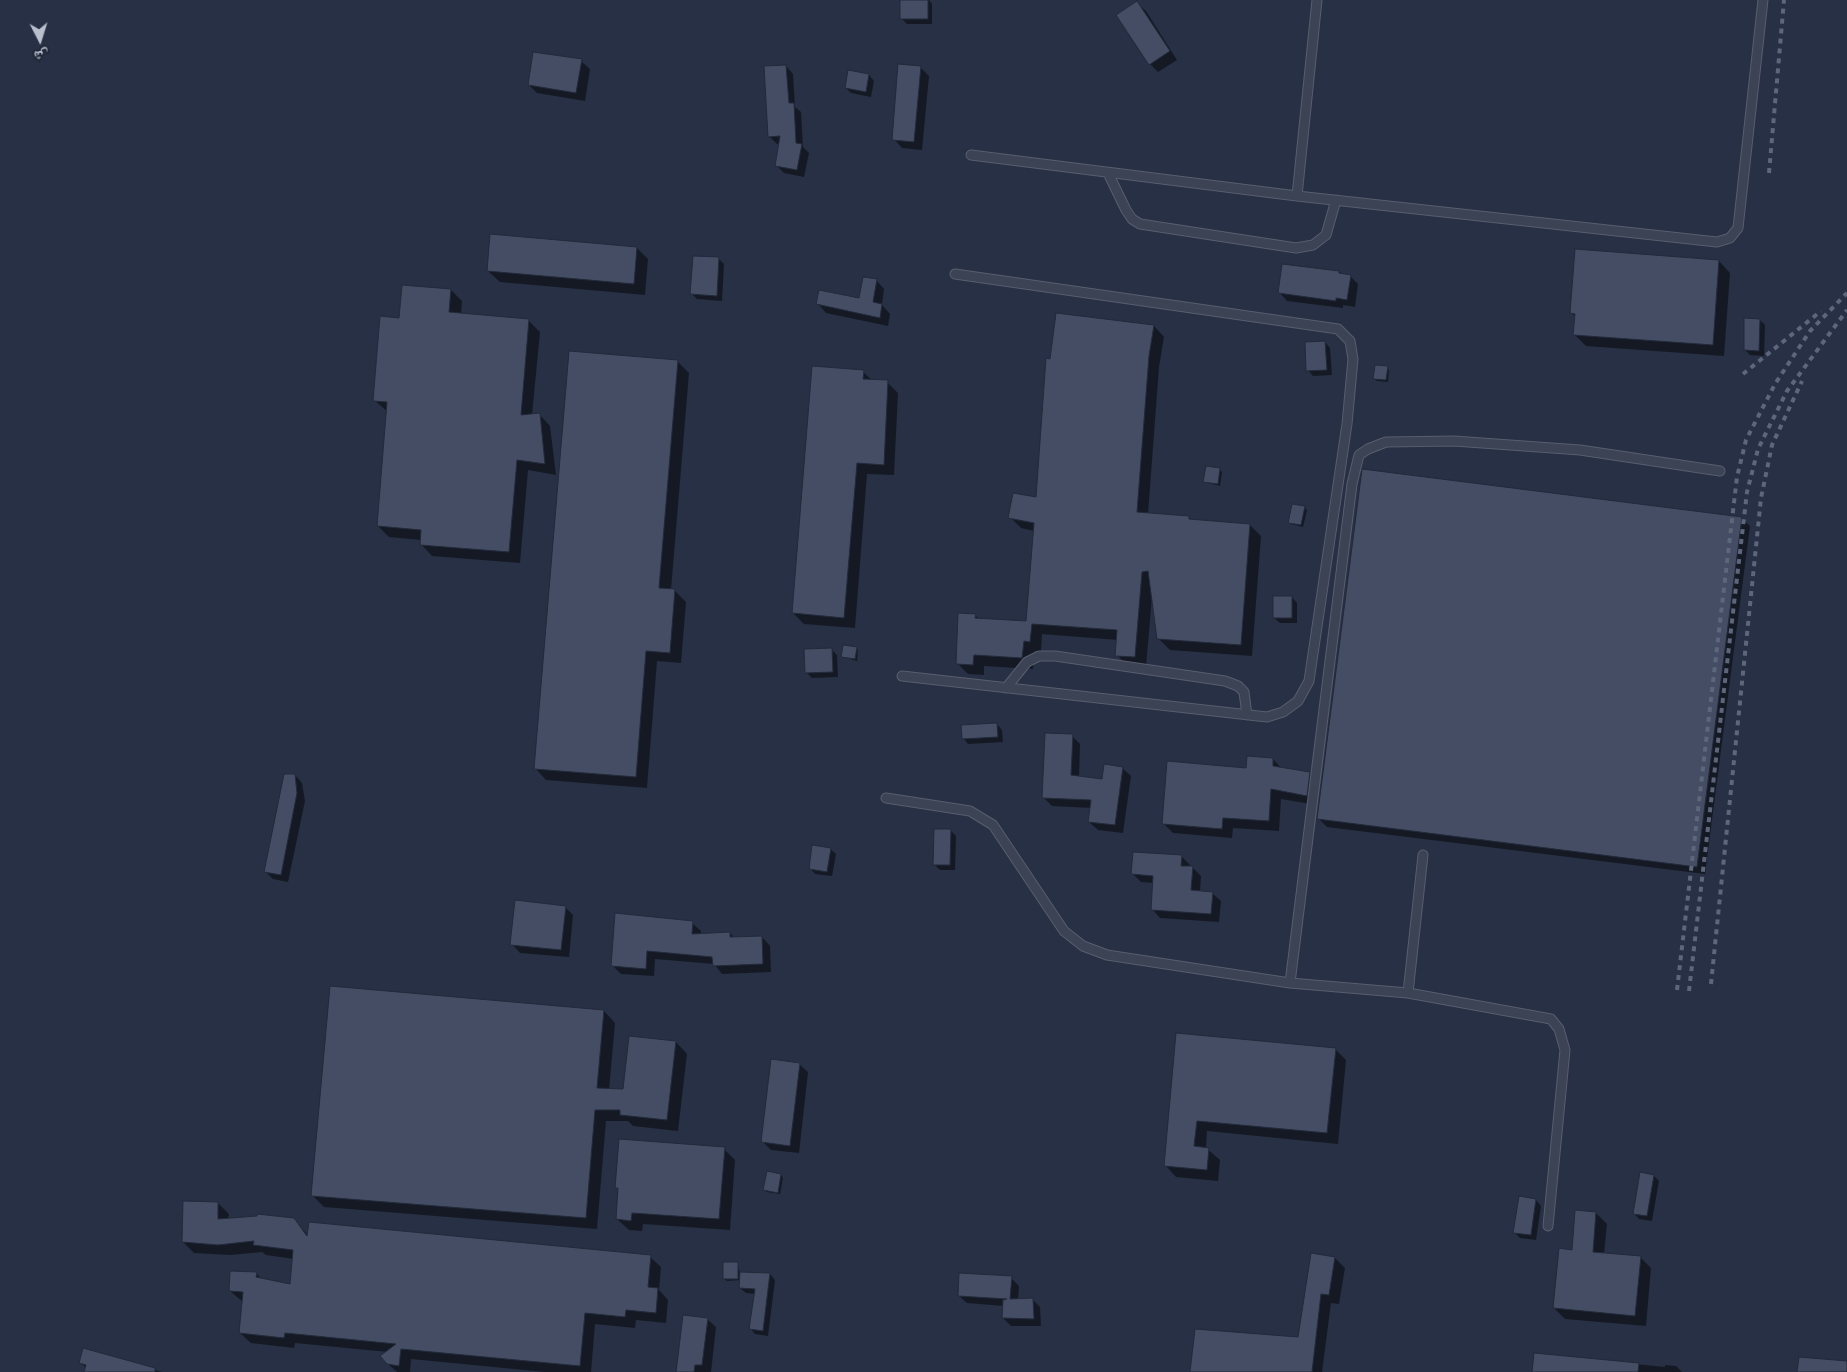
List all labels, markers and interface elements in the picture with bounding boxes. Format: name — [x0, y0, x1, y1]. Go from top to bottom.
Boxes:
north arrow — [15, 15, 65, 65]
text: ش — [33, 45, 50, 66]

